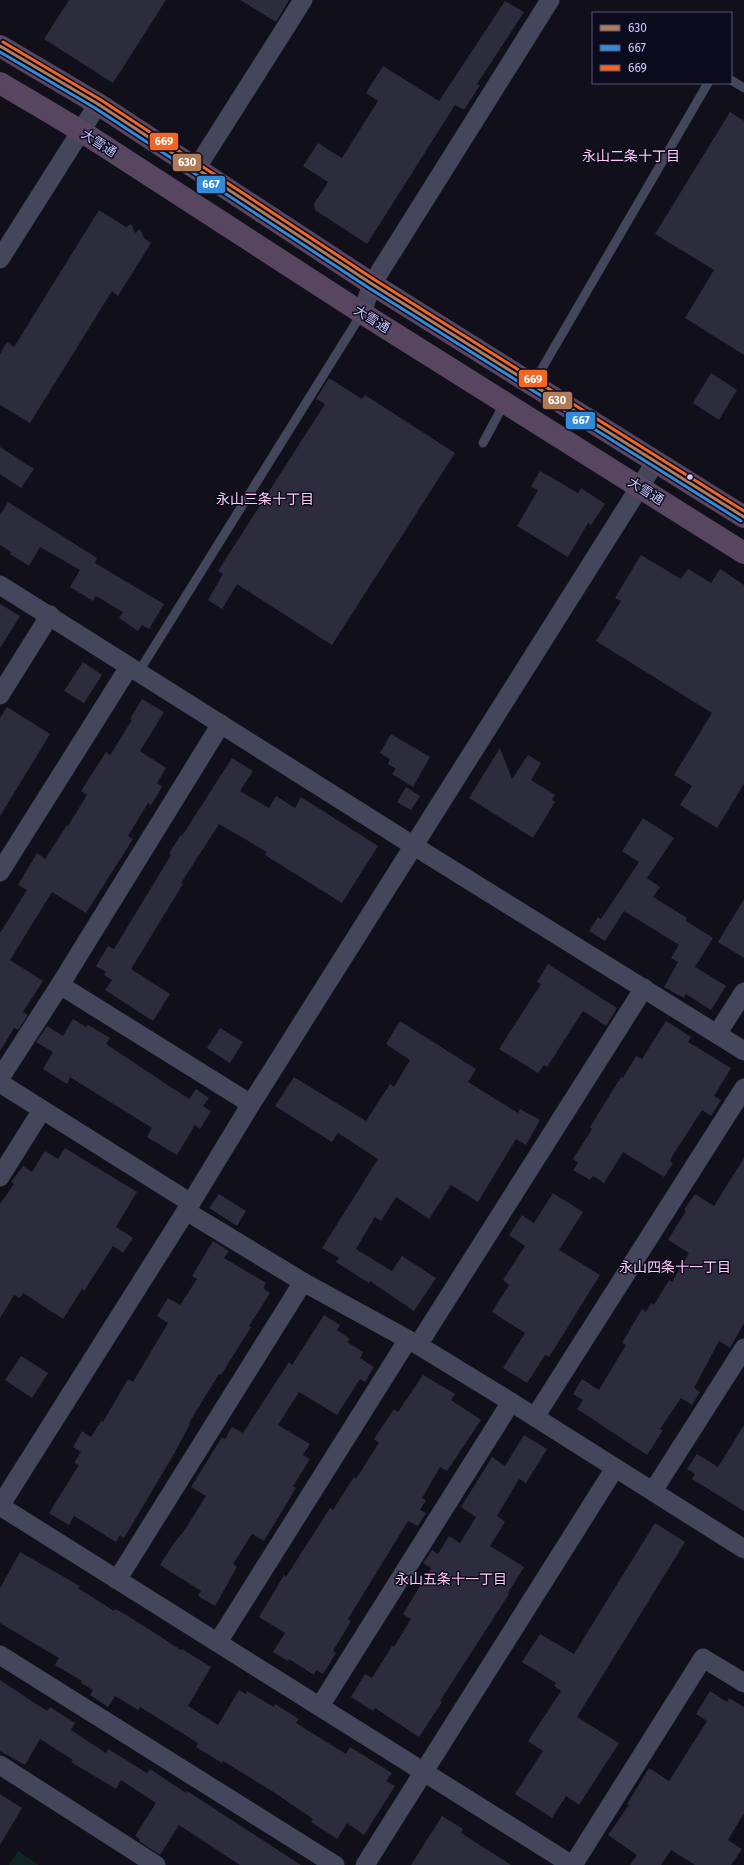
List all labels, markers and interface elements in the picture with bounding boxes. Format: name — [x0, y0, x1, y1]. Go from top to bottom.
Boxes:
legend — [592, 12, 732, 84]
text: 630 — [628, 21, 647, 35]
text: 667 — [628, 41, 646, 55]
text: 669 — [628, 61, 647, 75]
street label: 大雪通 — [79, 126, 119, 160]
line badge: 669 — [149, 132, 179, 151]
text: 669 — [155, 135, 173, 148]
district label: 永山二条十丁目 — [582, 148, 680, 165]
line badge: 630 — [172, 153, 202, 172]
text: 630 — [178, 156, 197, 169]
line badge: 667 — [196, 175, 226, 194]
text: 667 — [202, 178, 220, 191]
street label: 大雪通 — [351, 302, 393, 336]
line badge: 669 — [518, 369, 548, 388]
text: 669 — [524, 373, 542, 386]
line badge: 630 — [542, 391, 573, 410]
text: 630 — [548, 394, 567, 407]
line badge: 667 — [565, 411, 596, 430]
text: 667 — [572, 414, 590, 427]
unlabelled marker — [685, 472, 695, 482]
street label: 大雪通 — [625, 474, 667, 508]
district label: 永山三条十丁目 — [216, 491, 314, 508]
district label: 永山四条十一丁目 — [619, 1259, 731, 1276]
district label: 永山五条十一丁目 — [395, 1571, 507, 1588]

